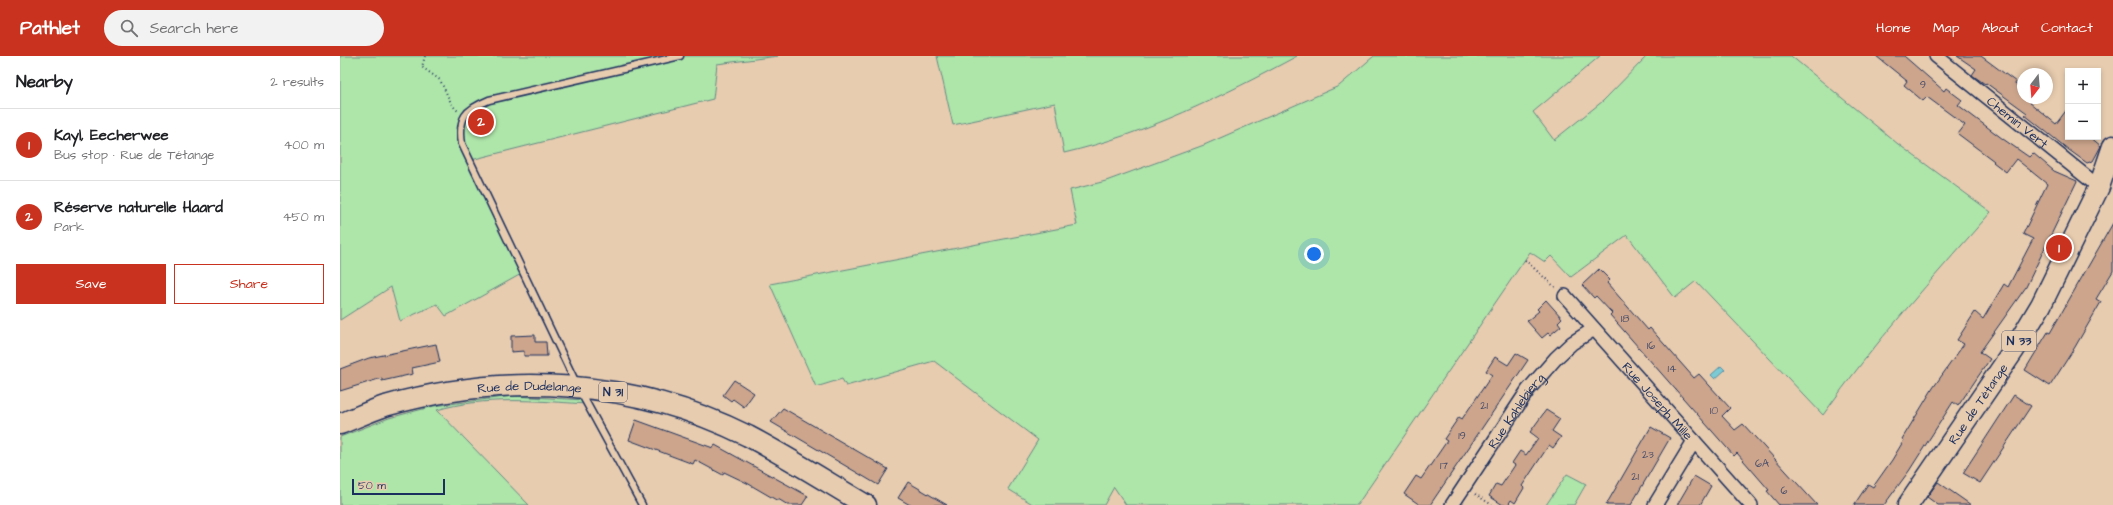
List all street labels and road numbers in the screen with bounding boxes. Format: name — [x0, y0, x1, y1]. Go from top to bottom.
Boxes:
street label: Chemin Vert — [1983, 92, 2052, 153]
road number: N 33 — [2002, 331, 2036, 351]
street label: Rue Joseph Mille — [1618, 358, 1697, 444]
street label: Rue de Tétange — [1944, 360, 2012, 448]
street label: Rue Kahlebierg — [1484, 369, 1550, 452]
street label: Rue de Dudelange — [477, 377, 583, 398]
road number: N 31 — [599, 382, 627, 402]

